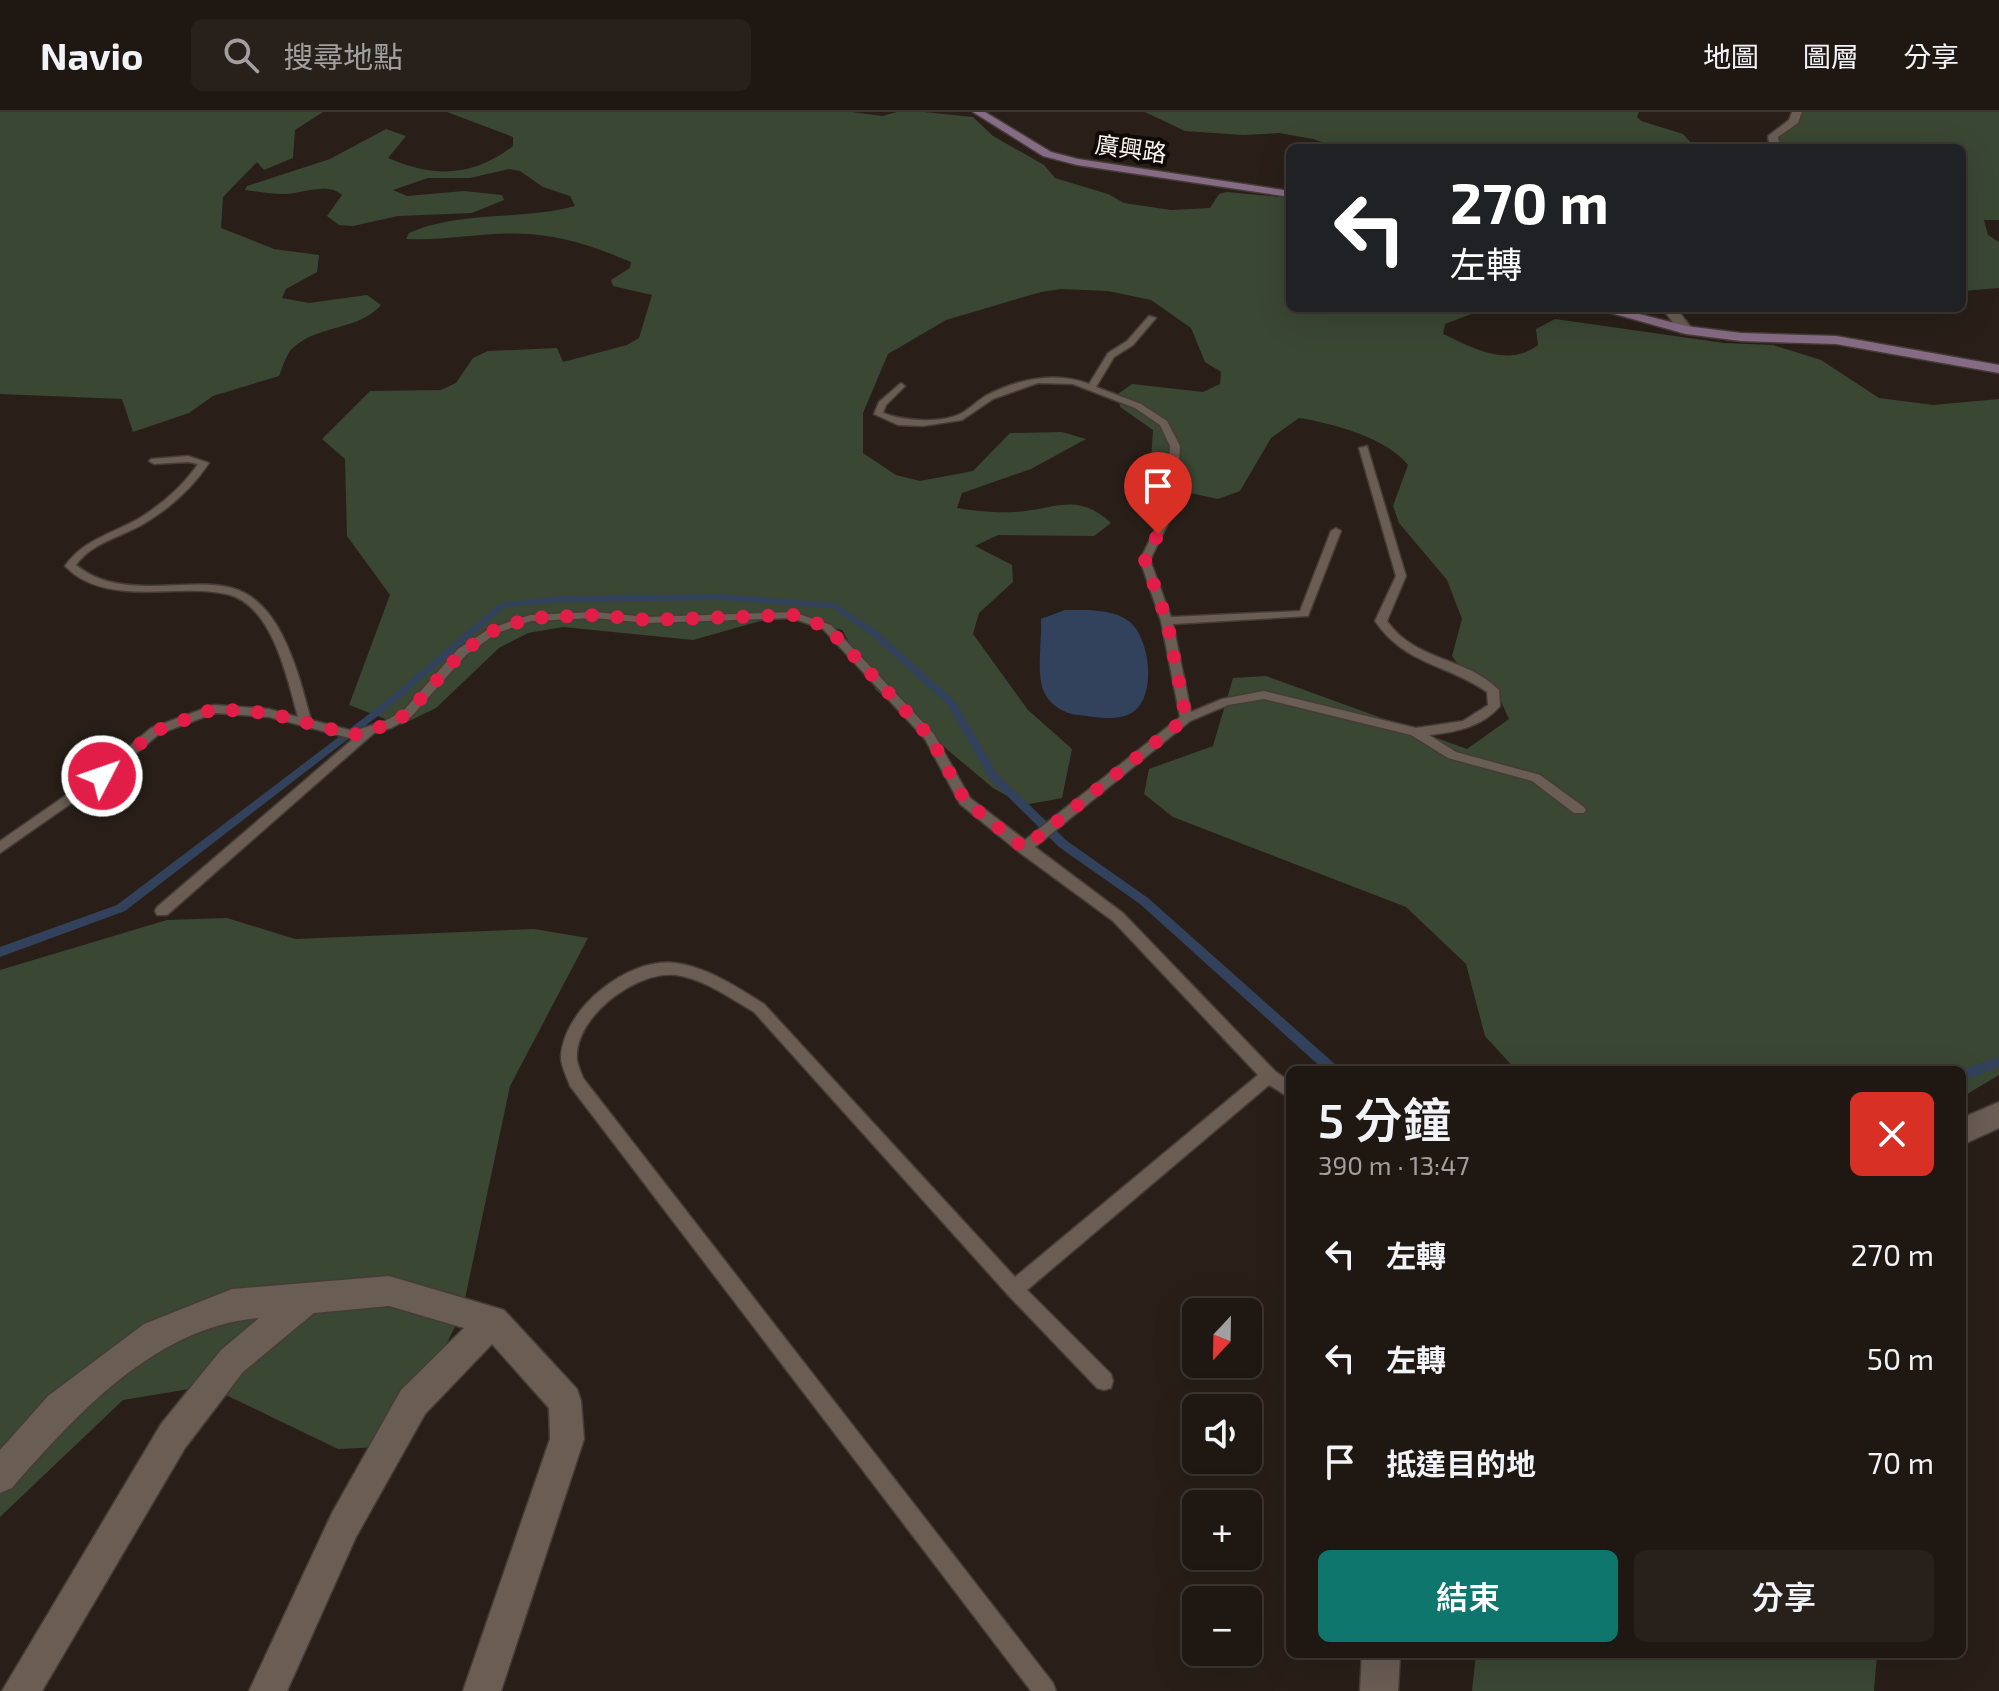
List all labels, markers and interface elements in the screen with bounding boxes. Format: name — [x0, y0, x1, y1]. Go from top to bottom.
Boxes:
search box — [191, 19, 751, 91]
text: Navio — [40, 32, 143, 78]
icon: search — [219, 33, 263, 77]
text: 搜尋地點 — [283, 38, 403, 74]
text: 地圖 — [1703, 39, 1759, 73]
text: 圖層 — [1803, 39, 1859, 73]
text: 分享 — [1903, 39, 1959, 73]
street label: 廣興路 — [1093, 129, 1169, 167]
text: 270 m — [1450, 168, 1609, 235]
icon: left — [1318, 176, 1422, 280]
text: 左轉 — [1450, 242, 1522, 285]
pin — [1124, 452, 1192, 534]
icon: arrive — [1136, 464, 1180, 508]
position arrow — [60, 734, 144, 818]
text: 5 分鐘 — [1318, 1090, 1451, 1148]
button: close — [1850, 1092, 1934, 1176]
text: 390 m · 13:47 — [1318, 1149, 1470, 1180]
icon: left — [1318, 1232, 1362, 1276]
text: 270 m — [1851, 1236, 1934, 1272]
text: 左轉 — [1386, 1237, 1446, 1273]
north arrow — [1182, 1298, 1262, 1378]
map controls — [1182, 1298, 1262, 1666]
icon: left — [1318, 1336, 1362, 1380]
text: 50 m — [1867, 1340, 1934, 1376]
text: 左轉 — [1386, 1341, 1446, 1377]
button: sound — [1182, 1394, 1262, 1474]
icon: arrive — [1318, 1440, 1362, 1484]
text: 70 m — [1868, 1444, 1934, 1480]
text: 抵達目的地 — [1386, 1445, 1536, 1481]
button: + — [1182, 1490, 1262, 1570]
button: 結束 — [1318, 1550, 1618, 1642]
button: 分享 — [1634, 1550, 1934, 1642]
button: − — [1182, 1586, 1262, 1666]

